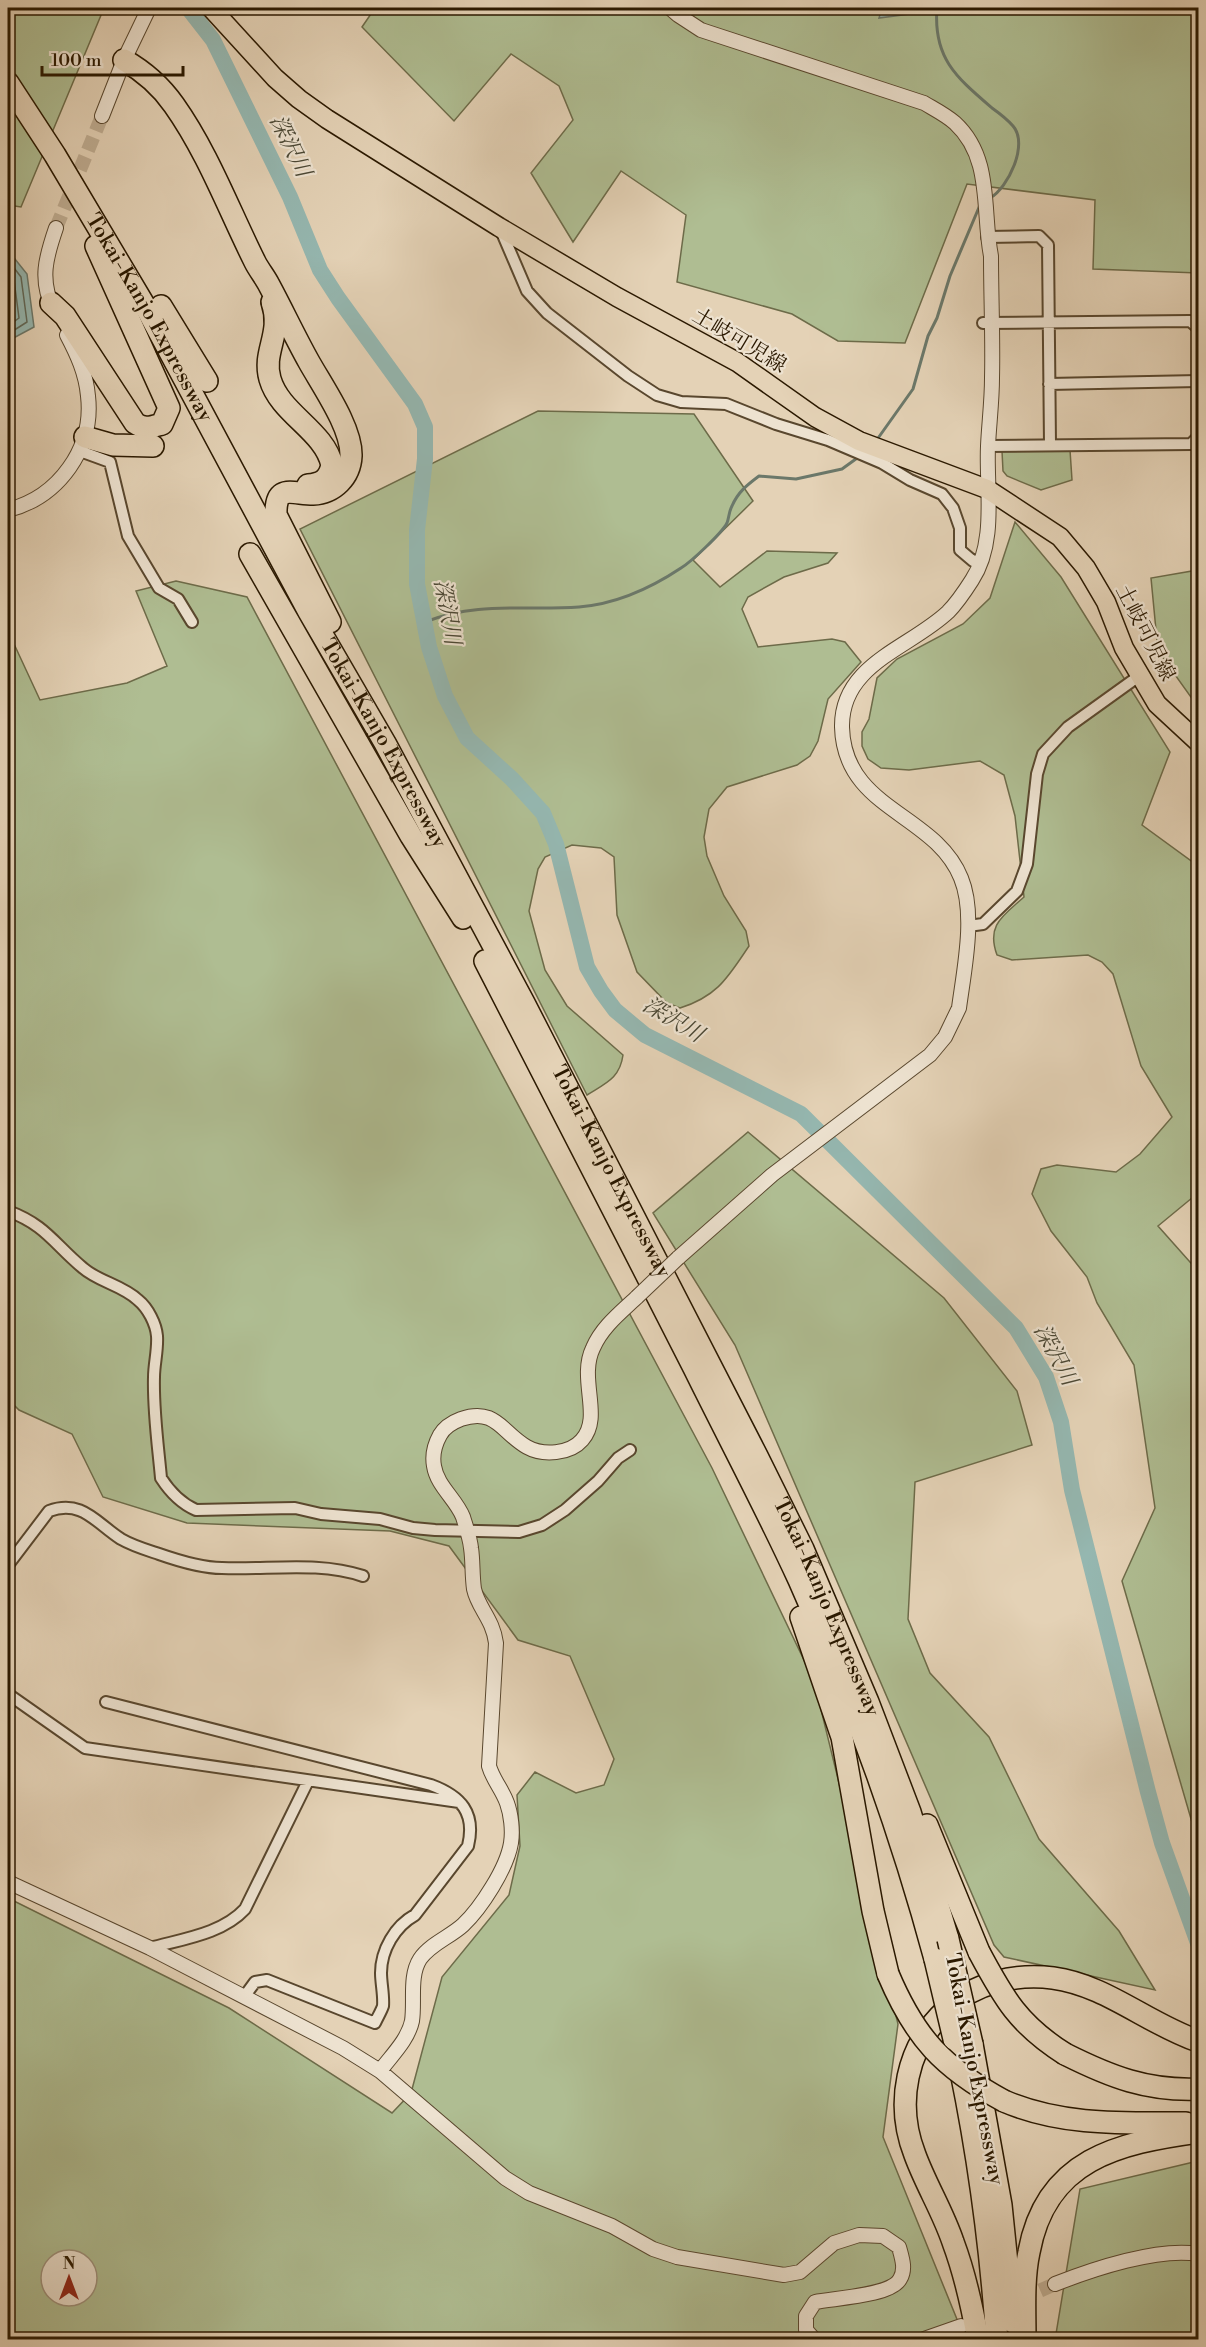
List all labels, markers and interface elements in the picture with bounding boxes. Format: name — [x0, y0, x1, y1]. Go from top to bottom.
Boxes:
scale bar — [42, 39, 183, 77]
text: 100 m — [51, 49, 102, 72]
water label: 深沢川 — [263, 110, 317, 183]
street label: Tokai-Kanjo Expressway — [80, 209, 218, 427]
street label: 土岐可児線 — [687, 303, 791, 379]
water label: 深沢川 — [428, 577, 466, 649]
street label: 土岐可児線 — [1110, 580, 1180, 686]
street label: Tokai-Kanjo Expressway — [314, 634, 452, 853]
water label: 深沢川 — [638, 991, 710, 1050]
street label: Tokai-Kanjo Expressway — [545, 1061, 677, 1283]
water label: 深沢川 — [1028, 1320, 1083, 1392]
street label: Tokai-Kanjo Expressway — [767, 1494, 885, 1721]
street label: Tokai-Kanjo Expressway — [939, 1951, 1009, 2188]
north arrow — [39, 2248, 99, 2308]
text: N — [63, 2254, 76, 2274]

